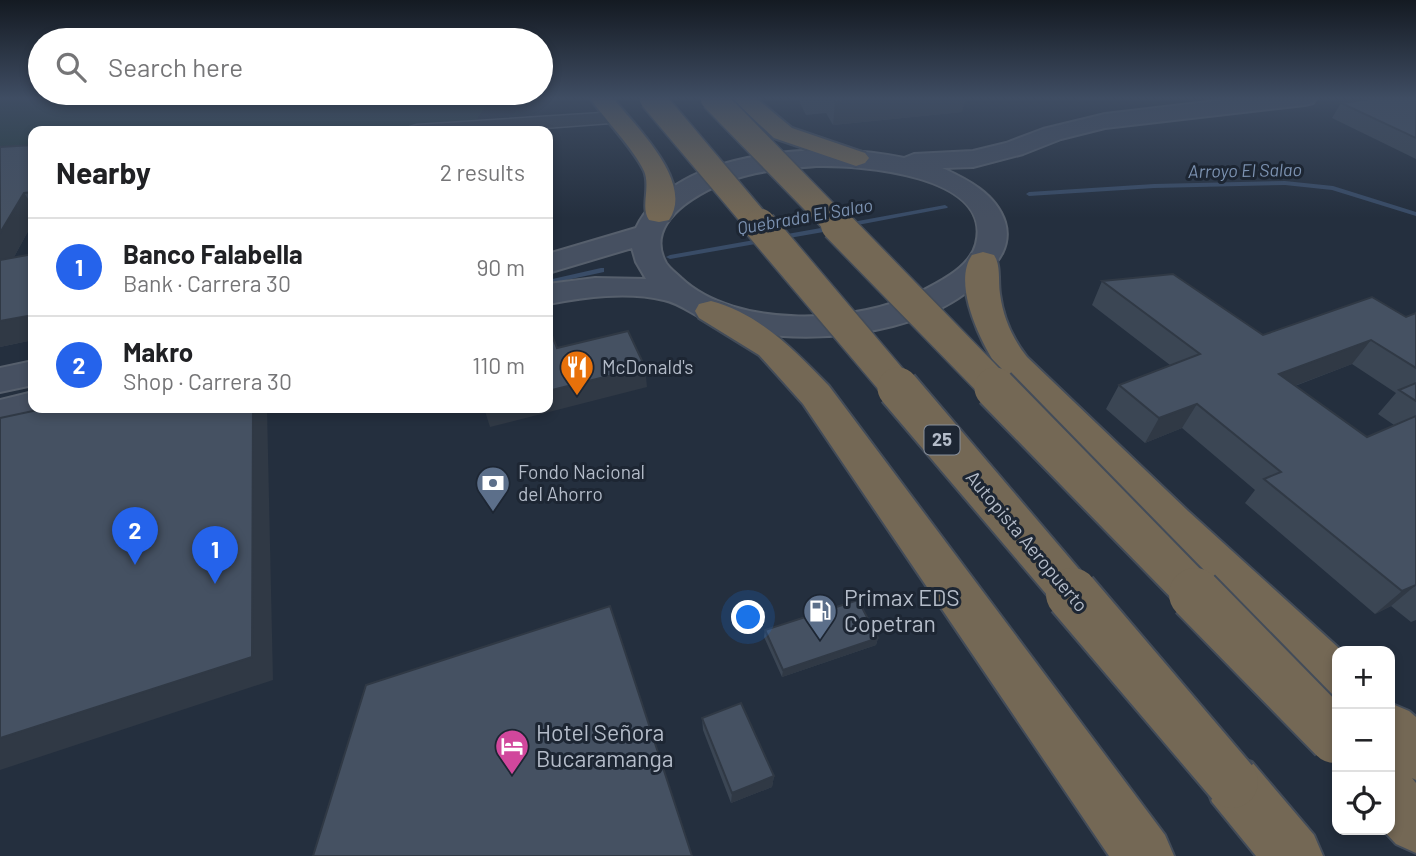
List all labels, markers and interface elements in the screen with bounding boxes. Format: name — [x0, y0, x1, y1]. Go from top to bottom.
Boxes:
search box — [28, 28, 553, 105]
icon: search — [52, 48, 90, 86]
text: Search here — [108, 51, 243, 82]
text: Nearby — [56, 154, 151, 190]
text: 2 results — [440, 158, 525, 186]
water label: Arroyo El Salao — [1188, 158, 1302, 182]
water label: Quebrada El Salao — [735, 193, 874, 239]
text: Banco Falabella — [123, 238, 303, 269]
text: 1 — [75, 253, 83, 281]
text: 90 m — [476, 253, 525, 281]
text: Bank · Carrera 30 — [123, 269, 291, 297]
text: Makro — [123, 336, 193, 367]
restaurant icon: McDonald's — [558, 348, 596, 397]
text: 2 — [73, 351, 85, 379]
text: 110 m — [472, 351, 525, 379]
place label: McDonald's — [602, 355, 693, 378]
text: Shop · Carrera 30 — [123, 367, 292, 395]
road number: 25 — [925, 426, 960, 454]
place label: Fondo Nacional del Ahorro — [518, 460, 645, 505]
bank icon: Fondo Nacional del Ahorro — [474, 464, 512, 513]
street label: Autopista Aeropuerto — [962, 465, 1093, 616]
pin: 2 — [112, 507, 158, 565]
pin: 1 — [192, 526, 238, 584]
place label: Primax EDS Copetran — [844, 583, 960, 637]
fuel station icon: Primax EDS Copetran — [801, 592, 839, 641]
your location — [731, 600, 765, 634]
map controls — [1332, 646, 1395, 835]
button: + — [1332, 646, 1395, 709]
button: − — [1332, 709, 1395, 772]
place label: Hotel Señora Bucaramanga — [536, 718, 673, 772]
hotel icon: Hotel Señora Bucaramanga — [493, 727, 531, 776]
button: locate — [1332, 772, 1395, 835]

